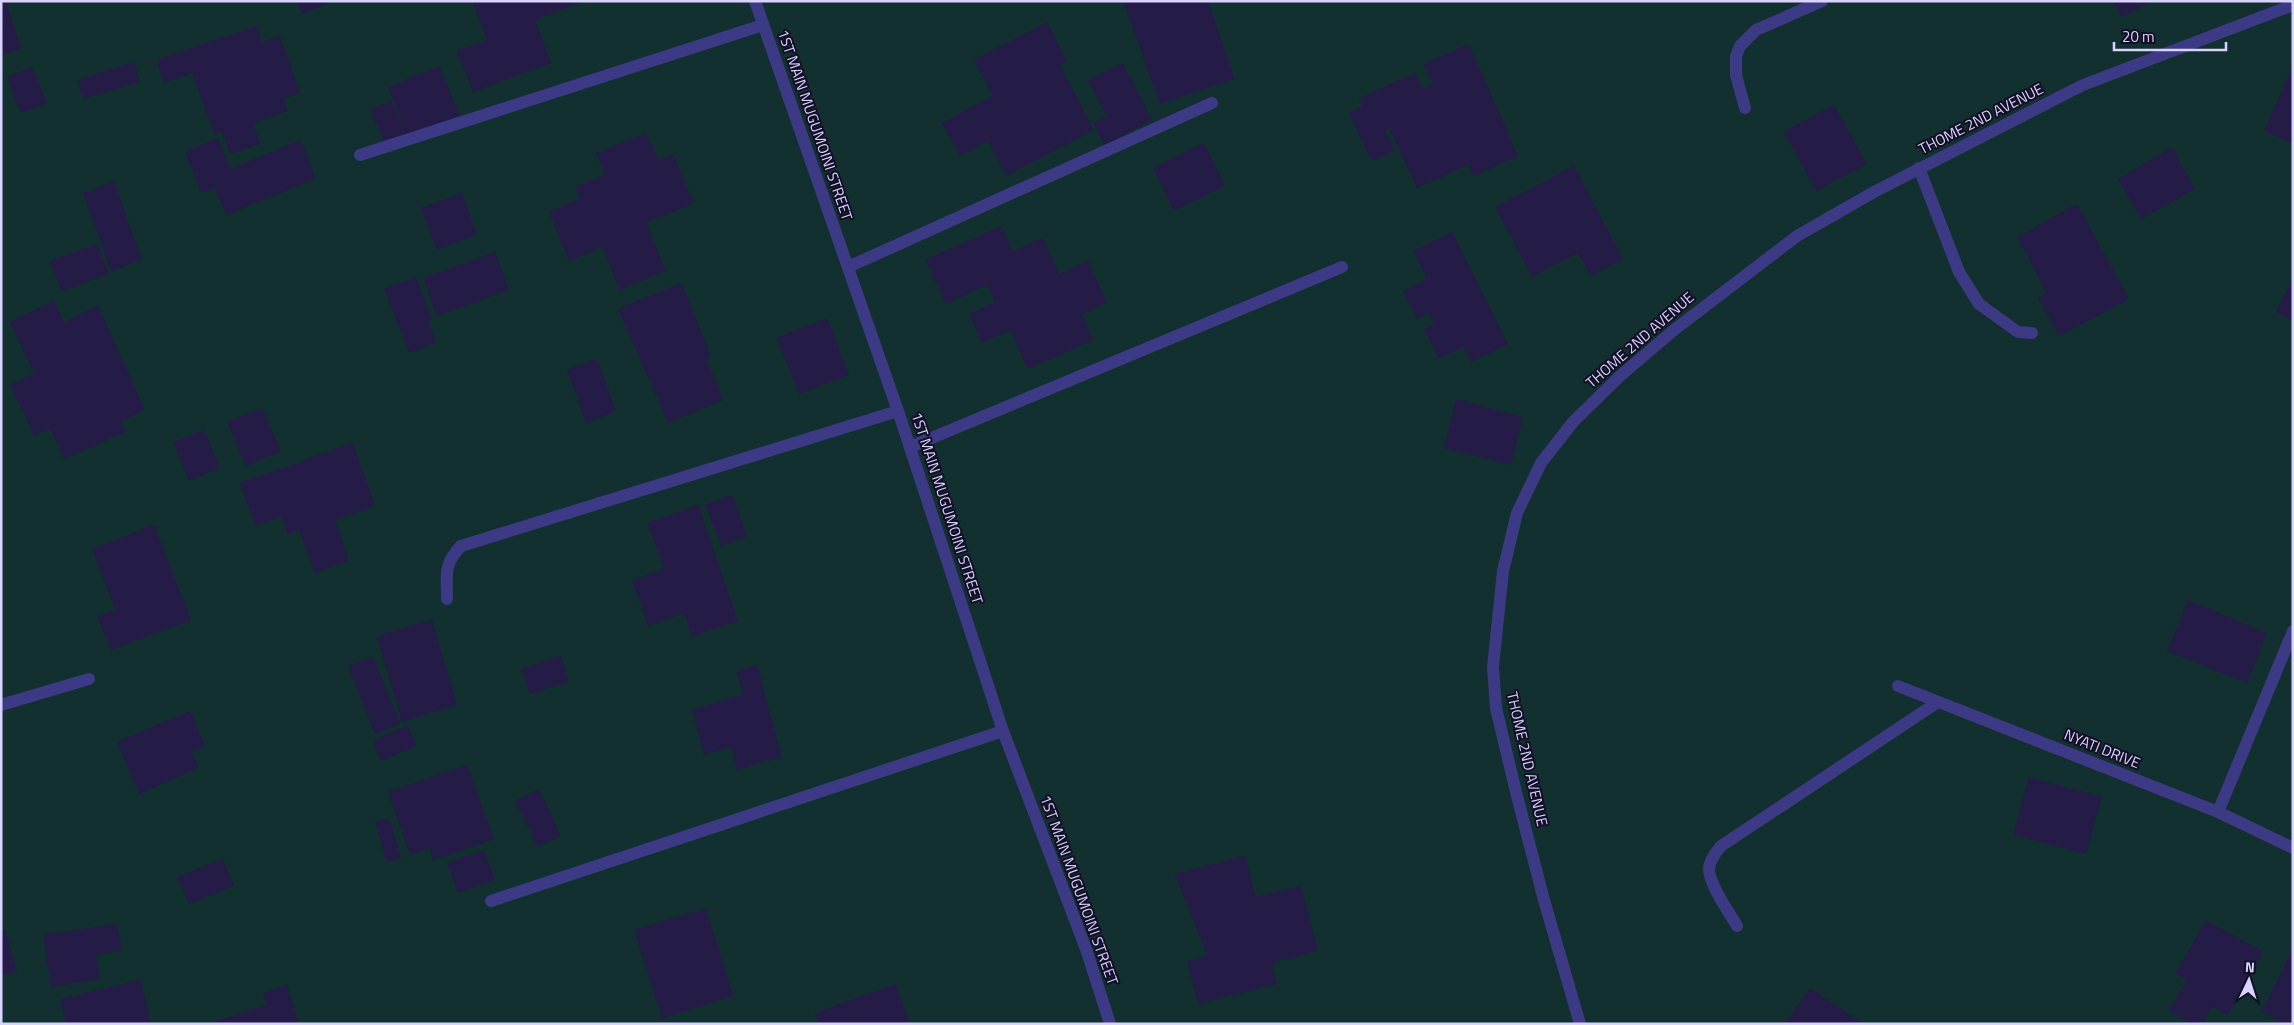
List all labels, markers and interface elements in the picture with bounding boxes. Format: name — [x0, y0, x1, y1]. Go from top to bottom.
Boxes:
scale bar — [2114, 20, 2226, 52]
text: 20 m — [2122, 25, 2155, 48]
street label: 1ST MAIN MUGUMOINI STREET — [772, 26, 859, 224]
street label: THOME 2ND AVENUE — [1914, 77, 2047, 160]
street label: THOME 2ND AVENUE — [1580, 286, 1699, 393]
street label: 1ST MAIN MUGUMOINI STREET — [906, 409, 989, 607]
street label: THOME 2ND AVENUE — [1501, 689, 1554, 828]
street label: NYATI DRIVE — [2061, 723, 2144, 774]
street label: 1ST MAIN MUGUMOINI STREET — [1034, 792, 1125, 988]
north arrow — [2224, 955, 2274, 1005]
text: N — [2244, 956, 2256, 977]

